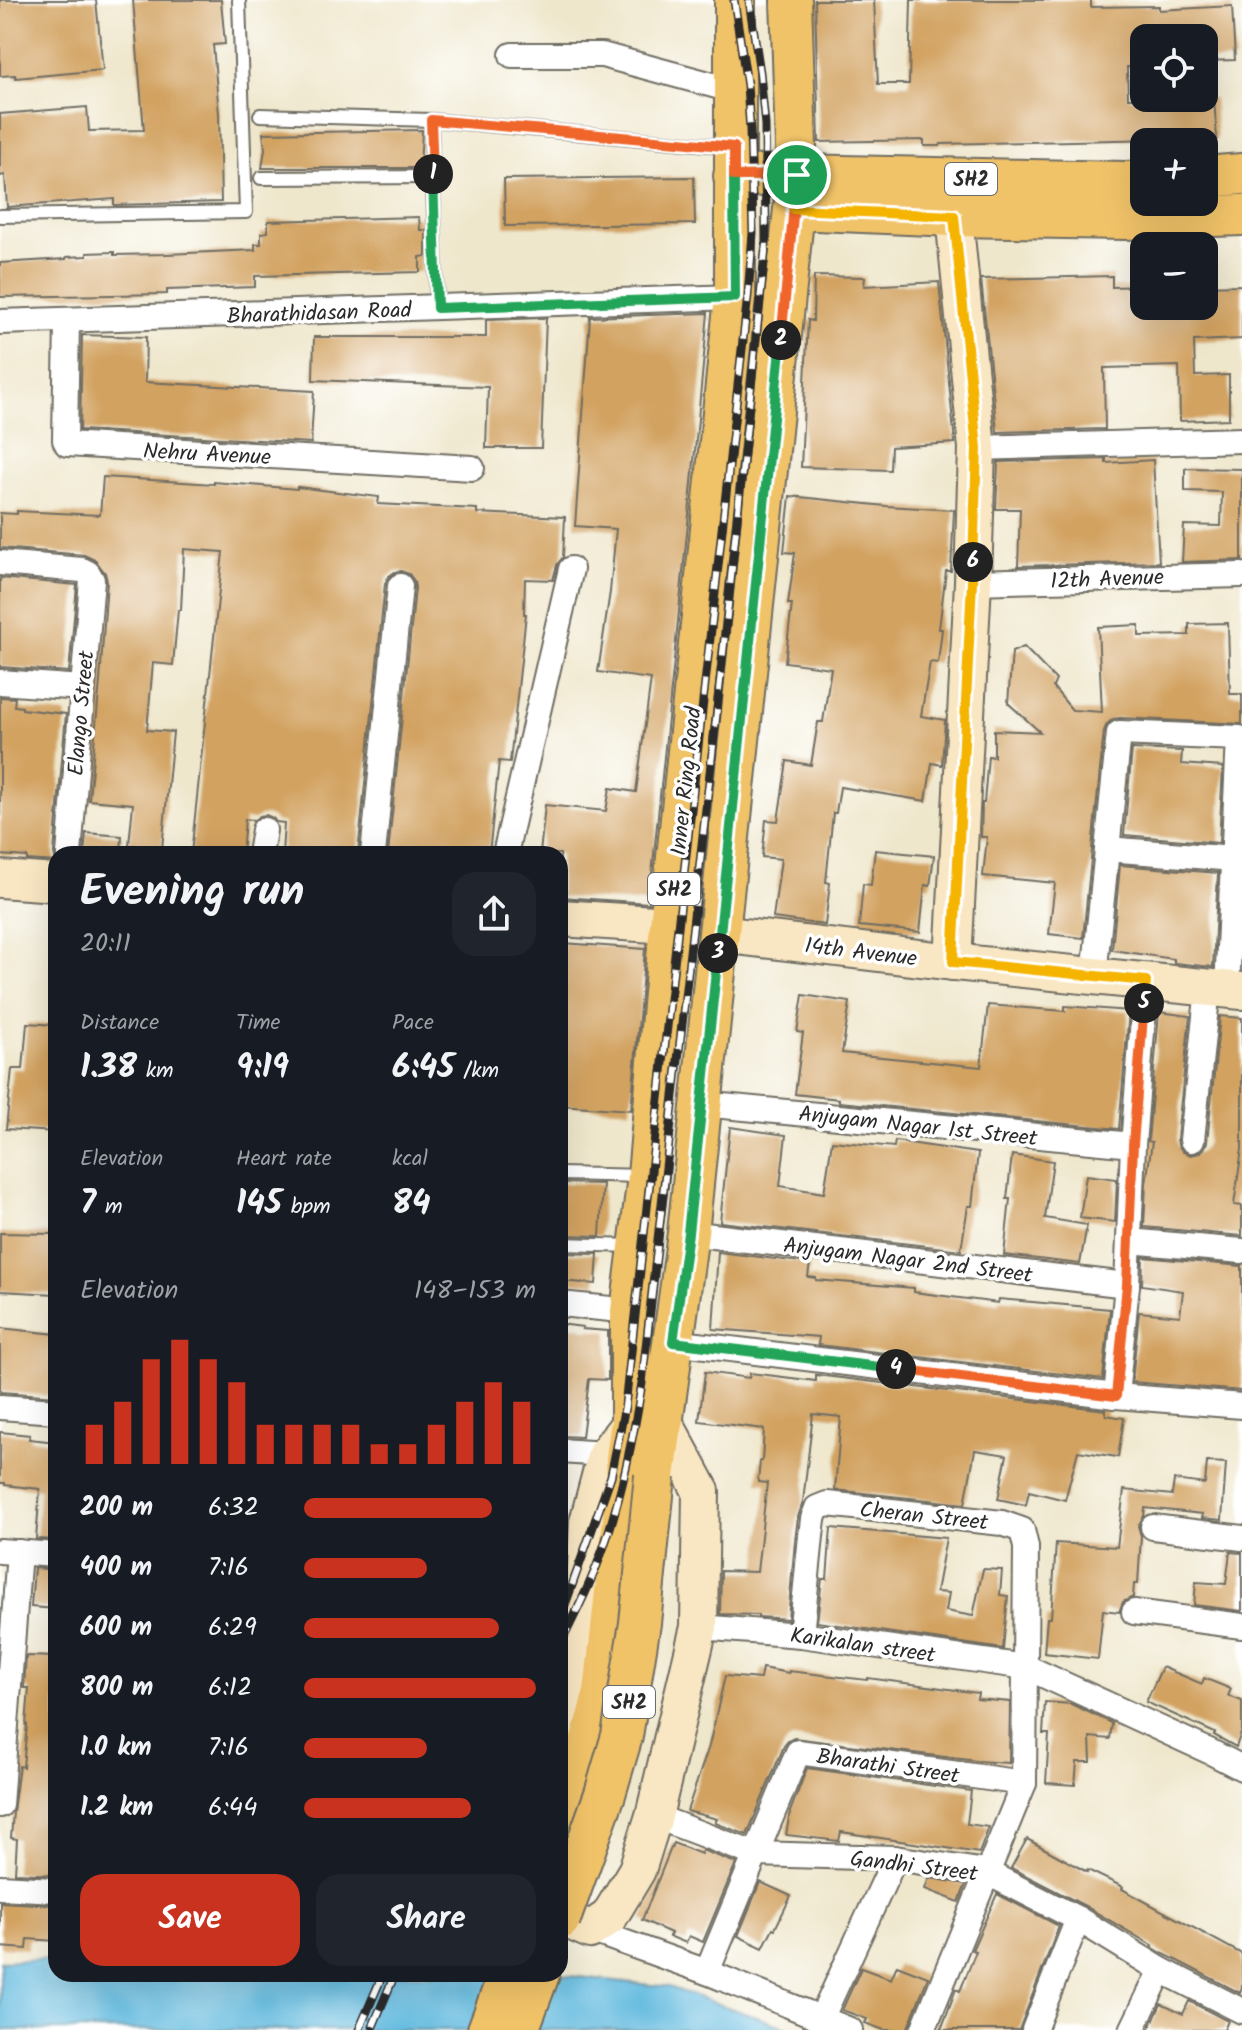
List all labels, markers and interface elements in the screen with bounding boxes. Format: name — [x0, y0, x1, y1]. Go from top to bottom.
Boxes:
map controls — [1130, 24, 1218, 320]
button: locate — [1130, 24, 1218, 112]
button: + — [1130, 128, 1218, 216]
pin — [763, 141, 831, 209]
icon: arrive — [775, 153, 819, 197]
pin: 1 — [413, 154, 453, 194]
text: 1 — [430, 156, 436, 191]
road number: SH2 — [945, 163, 997, 195]
button: − — [1130, 232, 1218, 320]
street label: Bharathidasan Road — [226, 294, 413, 335]
pin: 2 — [761, 320, 801, 360]
text: 2 — [775, 322, 787, 357]
street label: Nehru Avenue — [142, 435, 272, 476]
pin: 6 — [953, 542, 993, 582]
text: 6 — [967, 544, 979, 579]
street label: 12th Avenue — [1050, 561, 1165, 600]
street label: Elango Street — [60, 649, 105, 777]
street label: Inner Ring Road — [662, 704, 713, 857]
text: Evening run — [80, 858, 304, 928]
button: share — [452, 872, 536, 956]
road number: SH2 — [648, 873, 700, 905]
text: 20:11 — [80, 923, 131, 965]
street label: 14th Avenue — [803, 929, 919, 978]
pin: 3 — [698, 933, 738, 973]
text: 3 — [712, 935, 724, 970]
pin: 5 — [1124, 983, 1164, 1023]
text: 5 — [1138, 985, 1150, 1020]
text: Distance — [80, 1006, 159, 1041]
text: Time — [236, 1006, 280, 1041]
text: Pace — [392, 1006, 434, 1041]
text: 1.38 — [80, 1041, 137, 1095]
text: 9:19 — [236, 1041, 289, 1095]
text: 6:45 — [392, 1041, 455, 1095]
text: km — [137, 1054, 174, 1089]
text: /km — [455, 1054, 499, 1089]
street label: Anjugam Nagar 1st Street — [797, 1098, 1039, 1157]
text: Elevation — [80, 1142, 163, 1177]
text: Heart rate — [236, 1142, 332, 1177]
text: kcal — [392, 1142, 428, 1177]
text: 7 — [80, 1177, 96, 1231]
text: 145 — [236, 1177, 282, 1231]
text: 84 — [392, 1177, 431, 1231]
text: m — [96, 1190, 122, 1225]
text: bpm — [282, 1190, 330, 1225]
street label: Anjugam Nagar 2nd Street — [781, 1229, 1035, 1294]
text: Elevation — [80, 1270, 178, 1312]
text: 148–153 m — [414, 1270, 536, 1312]
pin: 4 — [876, 1349, 916, 1389]
text: 4 — [890, 1351, 902, 1386]
text: 200 m — [80, 1487, 153, 1529]
text: 6:32 — [208, 1487, 259, 1529]
street label: Cheran Street — [858, 1493, 990, 1542]
text: 400 m — [80, 1547, 152, 1589]
text: 7:16 — [208, 1547, 249, 1589]
text: 600 m — [80, 1607, 152, 1649]
text: 6:29 — [208, 1607, 257, 1649]
street label: Karikalan street — [788, 1619, 938, 1674]
text: 800 m — [80, 1667, 153, 1709]
text: 6:12 — [208, 1667, 252, 1709]
road number: SH2 — [603, 1686, 655, 1718]
text: 1.0 km — [80, 1727, 151, 1769]
text: 7:16 — [208, 1727, 249, 1769]
street label: Bharathi Street — [814, 1740, 962, 1795]
text: 1.2 km — [80, 1787, 153, 1829]
text: 6:44 — [208, 1787, 258, 1829]
street label: Gandhi Street — [848, 1842, 980, 1893]
button: Save — [80, 1874, 300, 1966]
button: Share — [316, 1874, 536, 1966]

